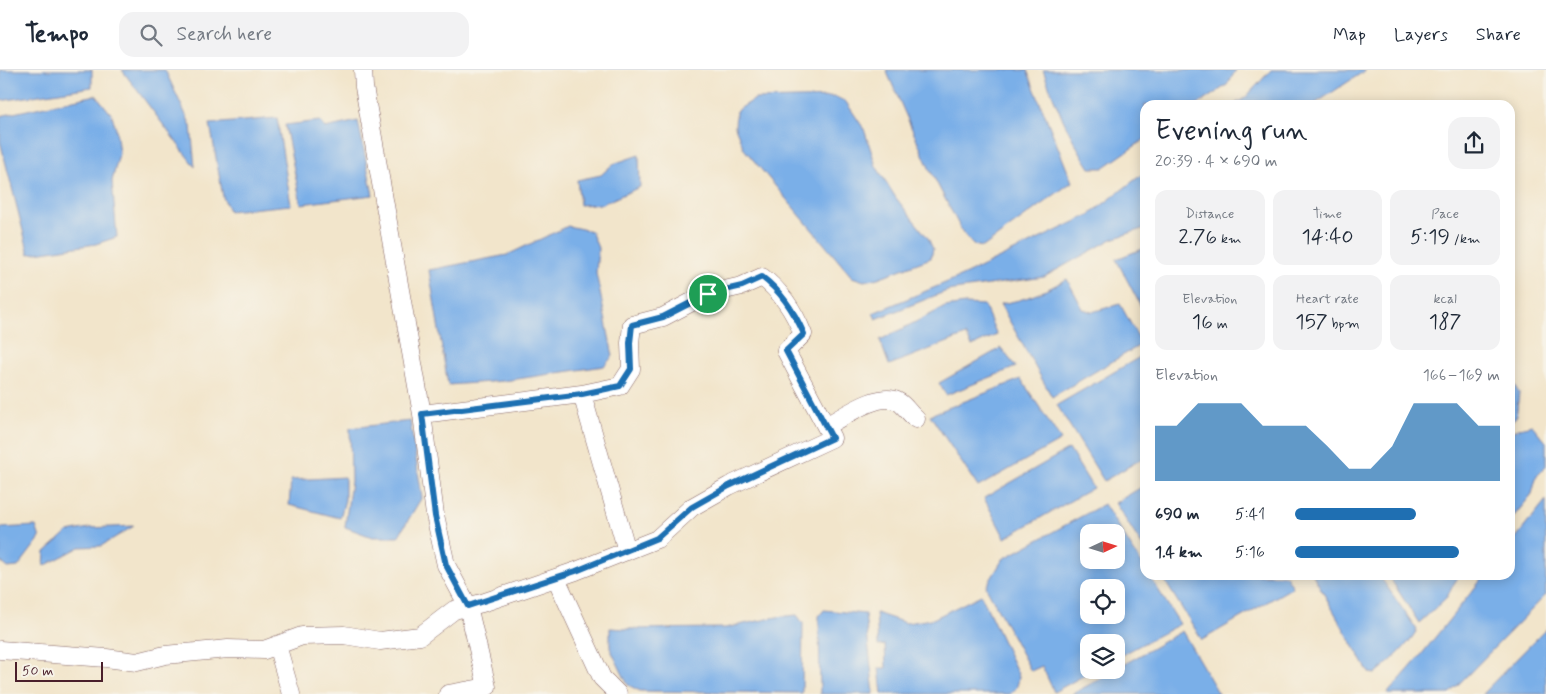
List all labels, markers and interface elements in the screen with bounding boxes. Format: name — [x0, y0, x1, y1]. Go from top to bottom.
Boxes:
search box — [119, 12, 469, 57]
text: Tempo — [25, 19, 89, 50]
icon: search — [137, 21, 165, 49]
text: Search here — [177, 22, 272, 47]
text: Map — [1333, 23, 1366, 47]
text: Layers — [1394, 23, 1448, 47]
text: Share — [1476, 23, 1521, 47]
text: Evening run — [1155, 113, 1308, 150]
button: share — [1448, 117, 1500, 169]
text: 20:39 · 4 × 690 m — [1155, 151, 1277, 172]
text: Distance — [1185, 205, 1234, 223]
text: Time — [1313, 205, 1342, 223]
text: Pace — [1431, 205, 1459, 223]
text: 2.76 — [1178, 223, 1217, 251]
text: 14:40 — [1302, 223, 1353, 251]
text: 5:19 — [1410, 223, 1450, 251]
text: km — [1217, 230, 1241, 248]
text: /km — [1450, 230, 1480, 248]
pin — [687, 273, 729, 315]
icon: arrive — [694, 280, 722, 308]
text: Elevation — [1182, 290, 1237, 308]
text: Heart rate — [1296, 290, 1359, 308]
text: kcal — [1433, 290, 1457, 308]
text: 16 — [1192, 308, 1213, 336]
text: 157 — [1295, 308, 1328, 336]
text: 187 — [1429, 308, 1461, 336]
text: m — [1213, 315, 1228, 333]
text: bpm — [1328, 315, 1360, 333]
text: Elevation — [1155, 365, 1218, 386]
text: 166–169 m — [1423, 365, 1500, 386]
text: 690 m — [1155, 504, 1199, 525]
text: 5:41 — [1235, 504, 1265, 525]
north arrow — [1080, 524, 1125, 569]
map controls — [1080, 524, 1125, 679]
text: 1.4 km — [1155, 542, 1202, 563]
text: 5:16 — [1235, 542, 1265, 563]
button: locate — [1080, 579, 1125, 624]
button: layers — [1080, 634, 1125, 679]
scale bar — [15, 659, 102, 682]
text: 50 m — [22, 662, 53, 680]

